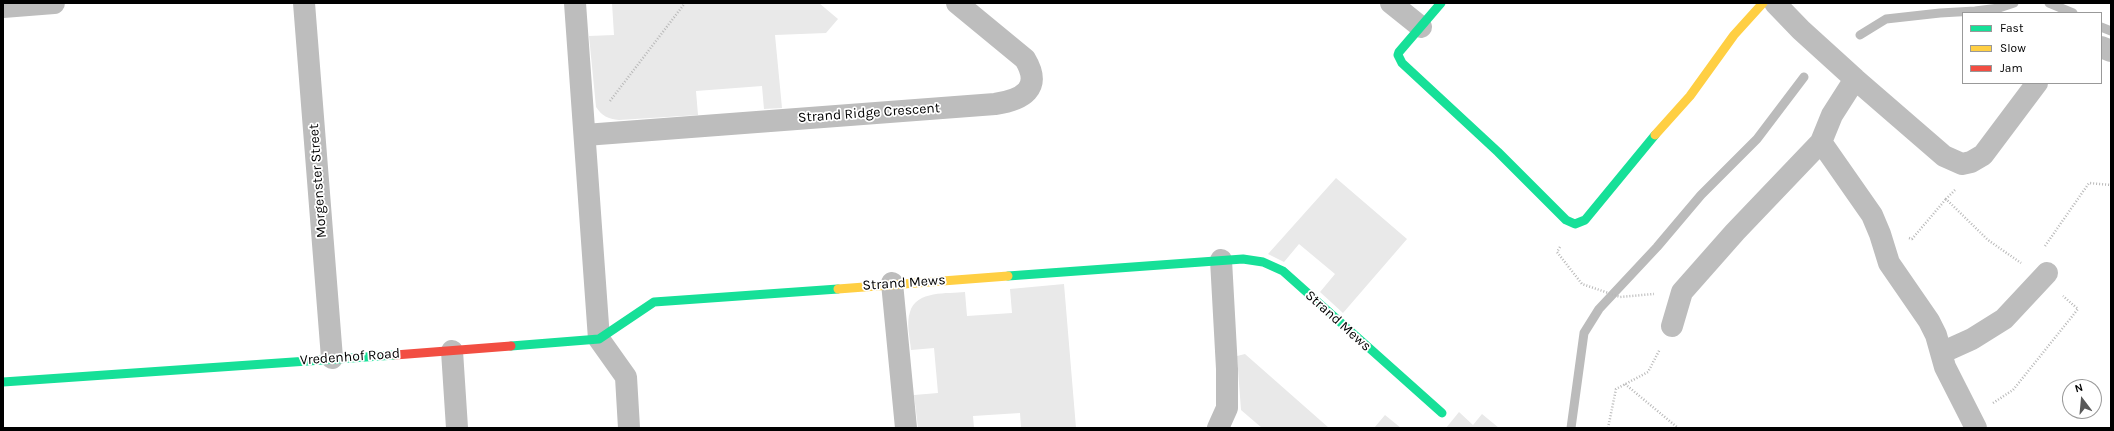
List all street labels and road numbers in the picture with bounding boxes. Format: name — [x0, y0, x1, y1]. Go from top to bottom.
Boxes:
street label: Strand Ridge Crescent — [797, 100, 941, 126]
street label: Morgenster Street — [306, 123, 330, 239]
street label: Strand Mews — [862, 272, 946, 294]
street label: Strand Mews — [1301, 287, 1375, 355]
street label: Vredenhof Road — [299, 345, 401, 369]

